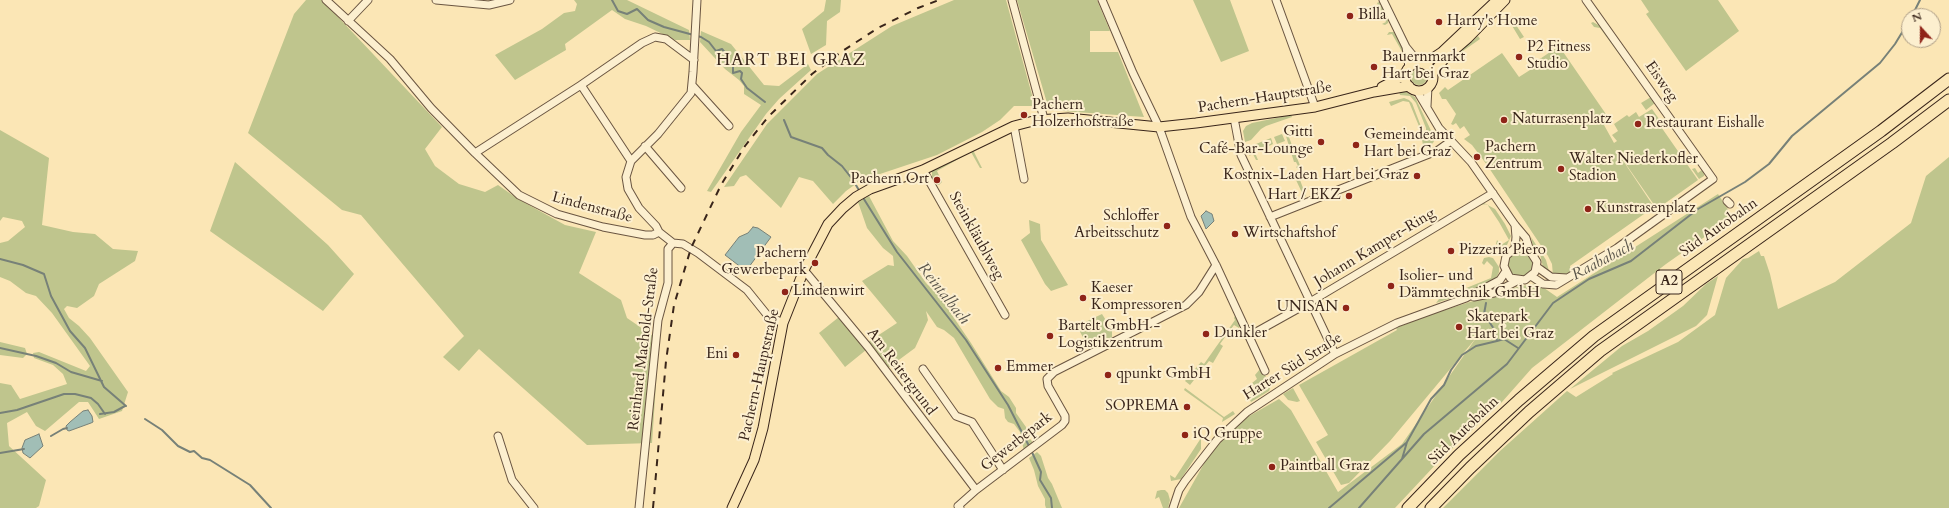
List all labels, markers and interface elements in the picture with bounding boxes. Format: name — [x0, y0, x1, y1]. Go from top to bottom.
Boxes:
place label: Billa — [1358, 7, 1387, 25]
north arrow — [1901, 8, 1941, 48]
text: N — [1910, 9, 1924, 26]
marker: Billa — [1345, 11, 1355, 21]
place label: Harry's Home — [1447, 13, 1537, 31]
marker: Harry's Home — [1434, 17, 1444, 27]
place label: P2 Fitness Studio — [1527, 39, 1590, 74]
place label: Bauernmarkt Hart bei Graz — [1382, 49, 1469, 84]
district label: HART BEI GRAZ — [716, 51, 866, 71]
marker: P2 Fitness Studio — [1514, 52, 1524, 62]
street label: Eisweg — [1641, 58, 1681, 106]
marker: Bauernmarkt Hart bei Graz — [1369, 62, 1379, 72]
street label: Pachern-Hauptstraße — [1197, 79, 1333, 117]
place label: Pachern Holzerhofstraße — [1032, 97, 1134, 132]
marker: Pachern Holzerhofstraße — [1019, 110, 1029, 120]
place label: Naturrasenplatz — [1512, 111, 1612, 129]
marker: Naturrasenplatz — [1499, 115, 1509, 125]
place label: Restaurant Eishalle — [1646, 115, 1765, 133]
marker: Restaurant Eishalle — [1633, 119, 1643, 129]
place label: Gitti Café-Bar-Lounge — [1199, 124, 1313, 159]
place label: Gemeindeamt Hart bei Graz — [1364, 127, 1454, 162]
marker: Gitti Café-Bar-Lounge — [1316, 137, 1326, 147]
place label: Pachern Zentrum — [1485, 139, 1542, 174]
marker: Gemeindeamt Hart bei Graz — [1351, 140, 1361, 150]
place label: Walter Niederkofler Stadion — [1569, 151, 1698, 186]
marker: Pachern Zentrum — [1472, 152, 1482, 162]
marker: Walter Niederkofler Stadion — [1556, 164, 1566, 174]
place label: Kostnix-Laden Hart bei Graz — [1223, 167, 1409, 185]
place label: Pachern Ort — [851, 171, 929, 189]
marker: Kostnix-Laden Hart bei Graz — [1412, 171, 1422, 181]
marker: Pachern Ort — [932, 175, 942, 185]
place label: Hart / EKZ — [1268, 187, 1341, 205]
street label: Lindenstraße — [550, 189, 634, 227]
street label: Steinkläublweg — [944, 189, 1008, 283]
marker: Hart / EKZ — [1344, 191, 1354, 201]
street label: Süd Autobahn — [1677, 195, 1761, 261]
place label: Kunstrasenplatz — [1596, 200, 1696, 218]
marker: Kunstrasenplatz — [1583, 204, 1593, 214]
street label: Johann Kamper-Ring — [1311, 205, 1439, 291]
place label: Schloffer Arbeitsschutz — [1074, 208, 1159, 243]
marker: Schloffer Arbeitsschutz — [1162, 221, 1172, 231]
place label: Wirtschaftshof — [1243, 225, 1336, 243]
marker: Wirtschaftshof — [1230, 229, 1240, 239]
water label: Raababach — [1569, 237, 1637, 285]
place label: Pizzeria Piero — [1459, 242, 1546, 260]
place label: Pachern Gewerbepark — [721, 245, 807, 280]
marker: Pizzeria Piero — [1446, 246, 1456, 256]
marker: Pachern Gewerbepark — [810, 258, 820, 268]
water label: Reintalbach — [913, 259, 973, 329]
street label: Reinhard Machold-Straße — [625, 266, 663, 432]
place label: Isolier- und Dämmtechnik GmbH — [1399, 268, 1540, 303]
road number: A2 — [1656, 270, 1682, 294]
place label: Kaeser Kompressoren — [1091, 280, 1182, 315]
marker: Isolier- und Dämmtechnik GmbH — [1386, 281, 1396, 291]
place label: Lindenwirt — [793, 283, 865, 301]
marker: Lindenwirt — [780, 287, 790, 297]
marker: Kaeser Kompressoren — [1078, 293, 1088, 303]
place label: UNISAN — [1277, 299, 1338, 317]
marker: UNISAN — [1341, 303, 1351, 313]
street label: Pachern-Hauptstraße — [736, 307, 784, 443]
place label: Skatepark Hart bei Graz — [1467, 309, 1554, 344]
place label: Bartelt GmbH - Logistikzentrum — [1058, 318, 1163, 353]
marker: Skatepark Hart bei Graz — [1454, 322, 1464, 332]
street label: Am Reitergrund — [862, 325, 940, 419]
place label: Dunkler — [1214, 325, 1267, 343]
marker: Dunkler — [1201, 329, 1211, 339]
street label: Harter Süd Straße — [1240, 329, 1346, 405]
marker: Bartelt GmbH - Logistikzentrum — [1045, 331, 1055, 341]
place label: Eni — [706, 346, 728, 364]
marker: Eni — [731, 350, 741, 360]
place label: Emmer — [1006, 359, 1053, 377]
marker: Emmer — [993, 363, 1003, 373]
place label: qpunkt GmbH — [1116, 366, 1211, 384]
marker: qpunkt GmbH — [1103, 370, 1113, 380]
street label: Süd Autobahn — [1425, 393, 1503, 469]
place label: SOPREMA — [1105, 398, 1179, 416]
marker: SOPREMA — [1182, 402, 1192, 412]
street label: Gewerbepark — [978, 408, 1056, 476]
place label: iQ Gruppe — [1193, 426, 1263, 444]
marker: iQ Gruppe — [1180, 430, 1190, 440]
place label: Paintball Graz — [1280, 458, 1370, 476]
marker: Paintball Graz — [1267, 462, 1277, 472]

